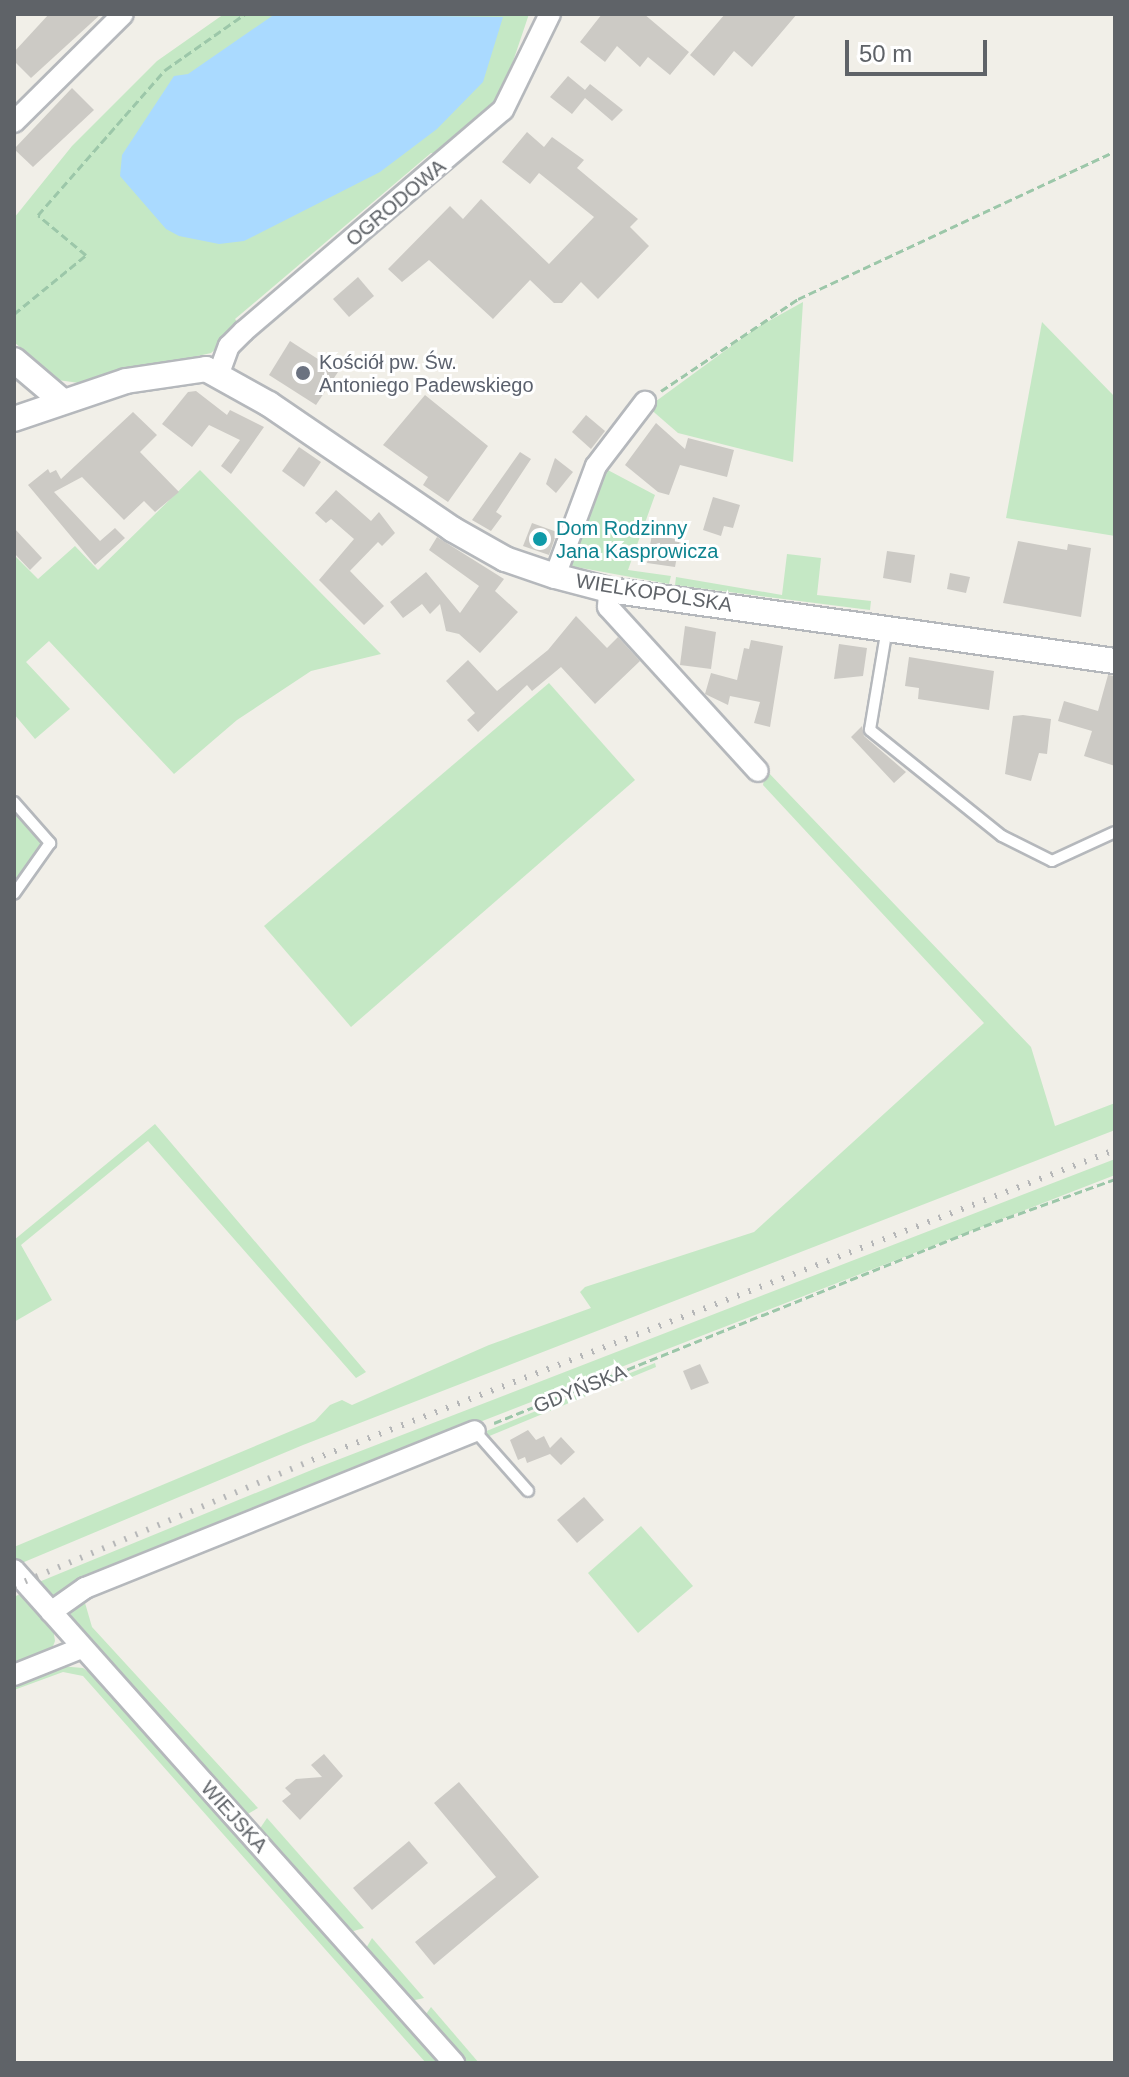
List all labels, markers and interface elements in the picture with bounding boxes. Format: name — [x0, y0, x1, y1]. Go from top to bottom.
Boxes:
scale bar — [849, 24, 991, 74]
text: 50 m — [859, 40, 912, 67]
street label: OGRODOWA — [341, 154, 451, 252]
place label: Kościół pw. Św. Antoniego Padewskiego — [319, 350, 534, 397]
marker: Kościół pw. Św. Antoniego Padewskiego — [294, 364, 312, 382]
place label: Dom Rodzinny Jana Kasprowicza — [556, 516, 718, 563]
marker: Dom Rodzinny Jana Kasprowicza — [531, 530, 549, 548]
street label: WIELKOPOLSKA — [574, 569, 734, 617]
street label: GDYŃSKA — [530, 1360, 630, 1418]
street label: WIEJSKA — [196, 1776, 272, 1858]

